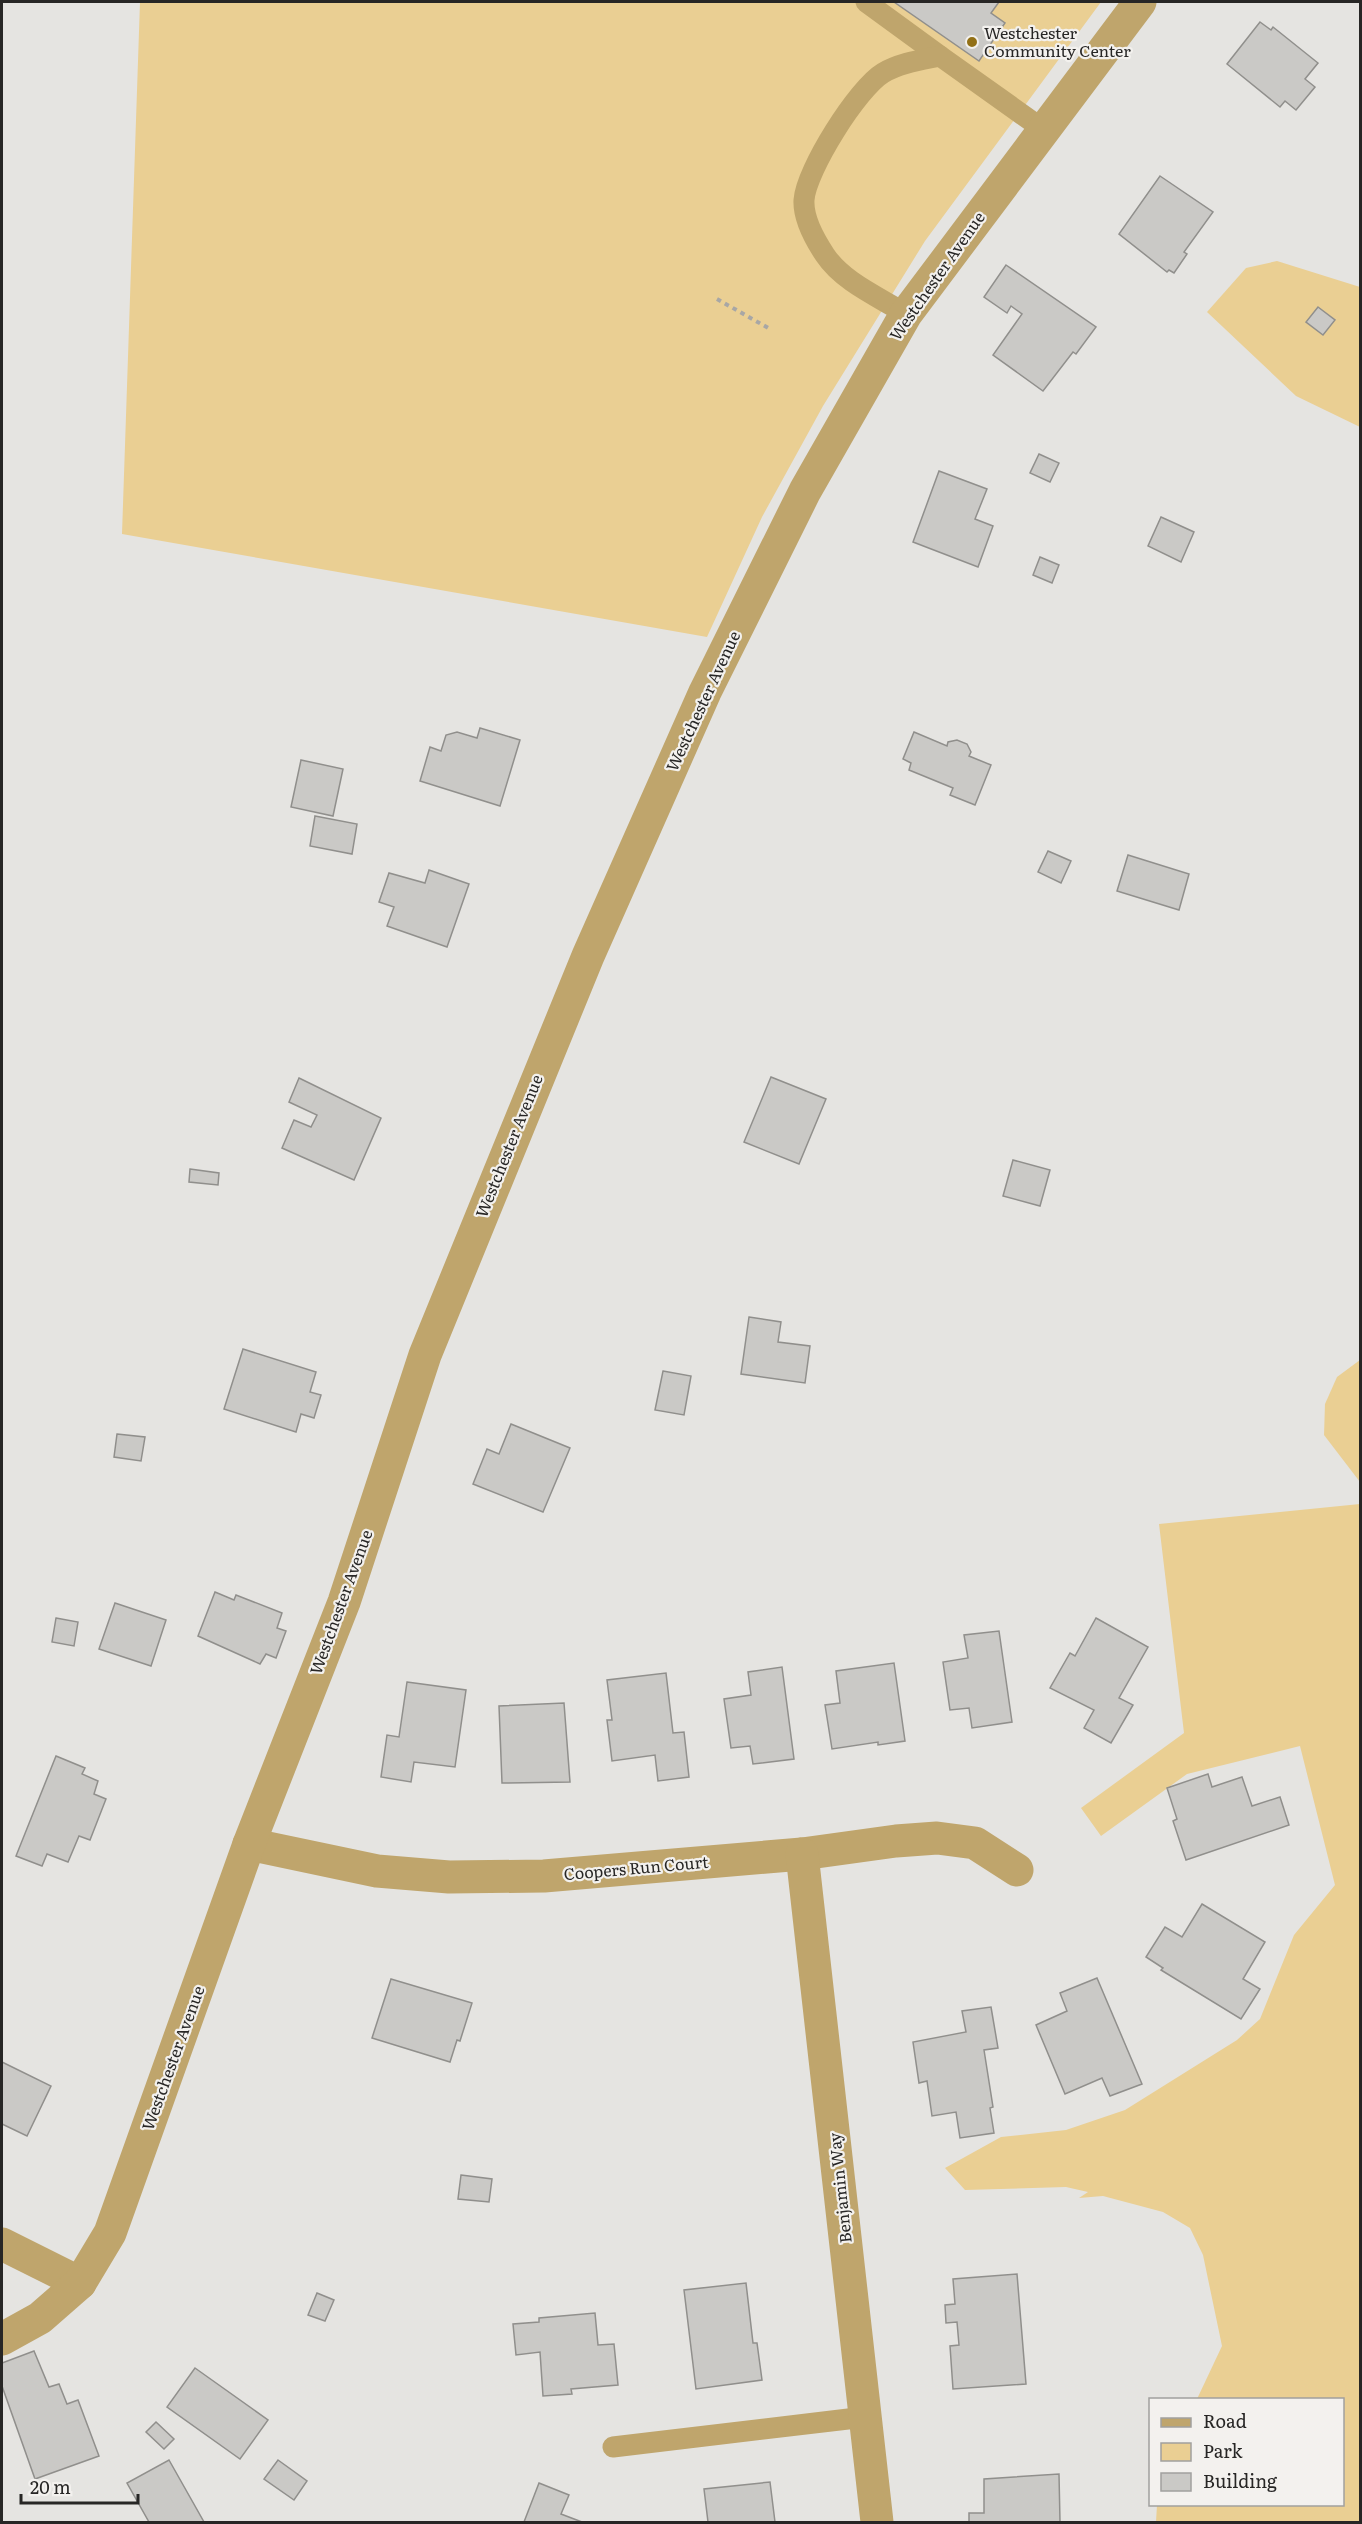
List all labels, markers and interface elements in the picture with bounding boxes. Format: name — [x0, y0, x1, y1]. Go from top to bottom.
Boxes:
place label: Westchester Community Center — [984, 20, 1131, 62]
marker: Westchester Community Center — [965, 35, 979, 49]
street label: Westchester Avenue — [883, 206, 990, 345]
street label: Westchester Avenue — [659, 626, 745, 775]
street label: Westchester Avenue — [468, 1070, 548, 1221]
street label: Westchester Avenue — [303, 1526, 377, 1677]
street label: Coopers Run Court — [563, 1849, 710, 1885]
street label: Westchester Avenue — [135, 1982, 209, 2133]
street label: Benjamin Way — [821, 2131, 857, 2245]
legend — [1149, 2398, 1344, 2506]
text: Road — [1203, 2407, 1247, 2434]
text: Park — [1203, 2437, 1244, 2464]
scale bar — [21, 2467, 138, 2505]
text: Building — [1203, 2467, 1278, 2494]
text: 20 m — [30, 2473, 71, 2500]

